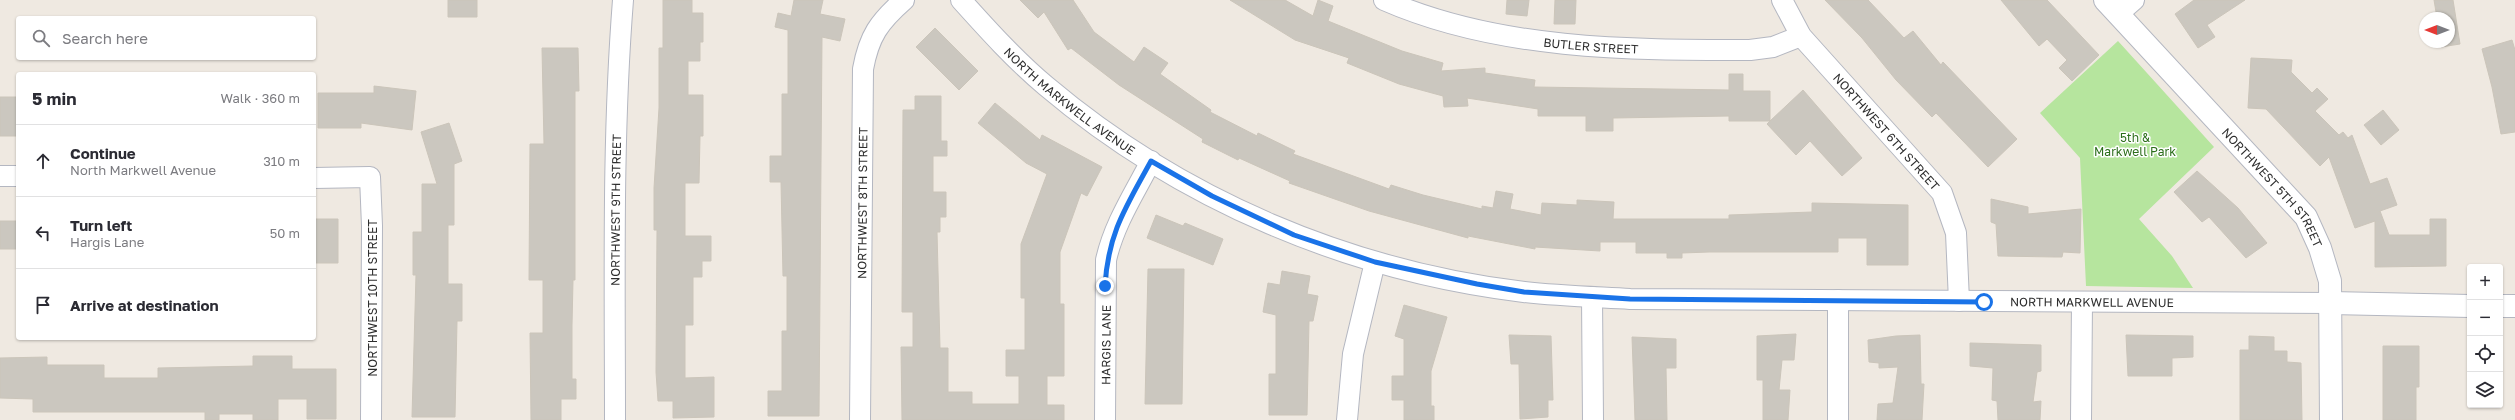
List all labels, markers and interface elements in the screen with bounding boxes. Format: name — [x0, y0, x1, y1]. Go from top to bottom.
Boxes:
north arrow — [2419, 12, 2455, 48]
search box — [16, 16, 316, 60]
icon: search — [30, 27, 52, 49]
text: Search here — [62, 29, 148, 47]
street label: BUTLER STREET — [1543, 34, 1639, 56]
street label: NORTH MARKWELL AVENUE — [1001, 44, 1138, 158]
street label: NORTHWEST 6TH STREET — [1830, 70, 1943, 193]
text: 5 min — [32, 88, 76, 109]
text: Walk · 360 m — [221, 90, 300, 106]
street label: NORTHWEST 5TH STREET — [2219, 124, 2326, 250]
street label: NORTHWEST 8TH STREET — [854, 126, 870, 279]
park label: 5th & Markwell Park — [2094, 130, 2176, 159]
street label: NORTHWEST 9TH STREET — [607, 133, 624, 286]
text: Continue — [70, 144, 136, 162]
icon: ahead — [32, 150, 54, 172]
text: 310 m — [263, 153, 300, 169]
text: North Markwell Avenue — [70, 162, 216, 178]
text: Turn left — [70, 216, 132, 234]
street label: NORTHWEST 10TH STREET — [365, 219, 380, 377]
icon: left — [32, 222, 54, 244]
text: 50 m — [270, 225, 300, 241]
text: Hargis Lane — [70, 234, 144, 250]
map controls — [2467, 264, 2503, 408]
button: + — [2467, 264, 2503, 300]
route end — [1096, 277, 1114, 295]
route start — [1975, 293, 1993, 311]
icon: arrive — [32, 294, 54, 316]
street label: NORTH MARKWELL AVENUE — [2010, 294, 2174, 310]
text: Arrive at destination — [70, 296, 219, 314]
button: − — [2467, 300, 2503, 336]
street label: HARGIS LANE — [1098, 305, 1113, 385]
button: locate — [2467, 336, 2503, 372]
button: layers — [2467, 372, 2503, 408]

